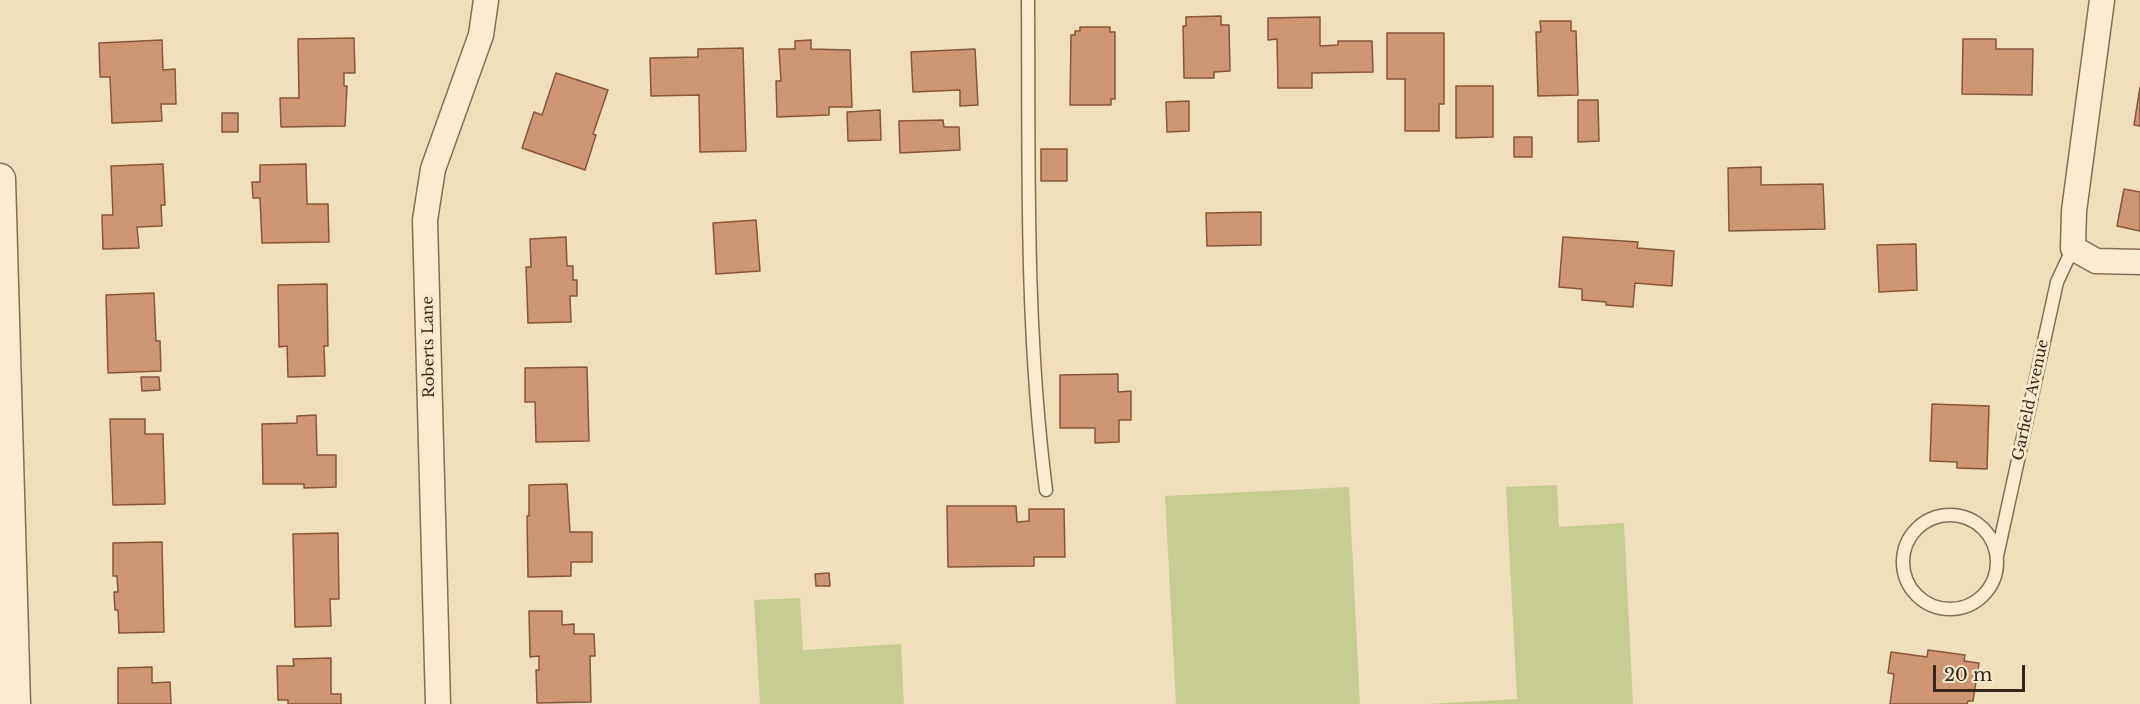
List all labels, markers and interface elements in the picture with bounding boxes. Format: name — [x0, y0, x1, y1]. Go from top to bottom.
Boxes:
street label: Roberts Lane — [419, 296, 439, 398]
street label: Garfield Avenue — [2009, 338, 2053, 462]
scale bar — [1936, 653, 2028, 691]
text: 20 m — [1944, 664, 1992, 686]

